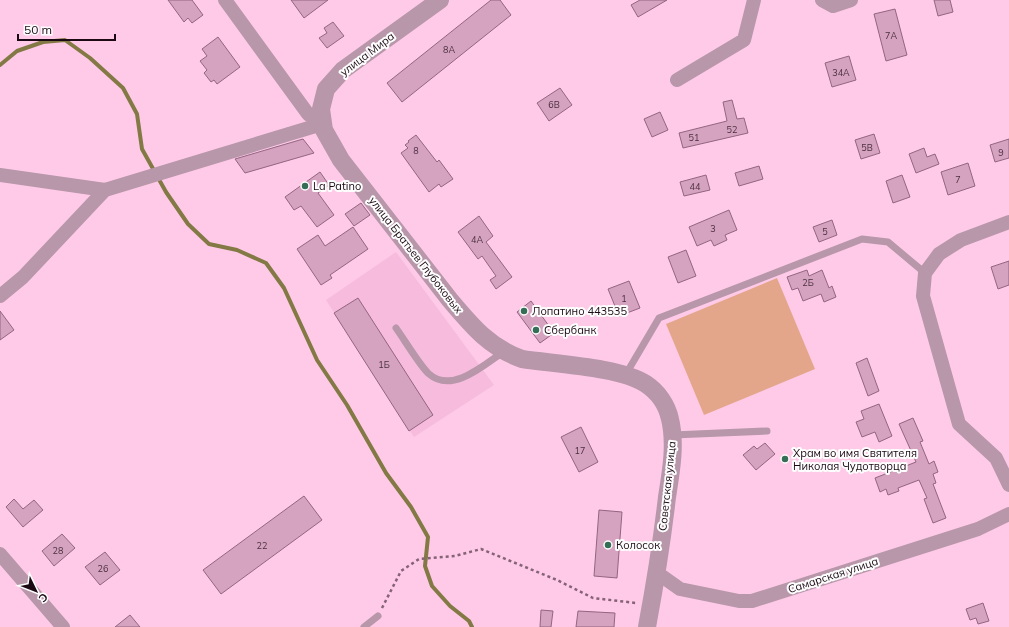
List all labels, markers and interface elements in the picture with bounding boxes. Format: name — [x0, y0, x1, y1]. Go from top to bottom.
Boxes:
scale bar — [18, 16, 115, 42]
text: 50 m — [24, 22, 52, 37]
street label: улица Мира — [337, 29, 397, 79]
house number: 7А — [885, 30, 897, 41]
house number: 8А — [443, 44, 455, 55]
house number: 34А — [832, 67, 850, 78]
house number: 6В — [548, 99, 560, 110]
house number: 52 — [727, 124, 737, 135]
house number: 51 — [689, 132, 699, 143]
house number: 5В — [861, 142, 873, 153]
house number: 8 — [413, 145, 419, 156]
house number: 9 — [998, 147, 1004, 158]
house number: 7 — [955, 174, 961, 185]
place label: La Patino — [313, 179, 361, 193]
marker: La Patino — [300, 181, 310, 191]
house number: 44 — [690, 181, 701, 192]
street label: улица Братьев Глубоковых — [366, 194, 466, 316]
house number: 3 — [710, 223, 716, 234]
house number: 5 — [822, 226, 828, 237]
house number: 4А — [471, 234, 483, 245]
house number: 2Б — [802, 277, 814, 288]
house number: 1 — [621, 293, 627, 304]
place label: Лопатино 443535 — [532, 304, 627, 318]
marker: Лопатино 443535 — [519, 306, 529, 316]
place label: Сбербанк — [544, 323, 596, 337]
marker: Сбербанк — [531, 325, 541, 335]
house number: 1Б — [378, 359, 390, 370]
street label: Советская улица — [655, 440, 679, 532]
house number: 17 — [575, 445, 585, 456]
place label: Храм во имя Святителя Николая Чудотворца — [793, 446, 917, 473]
marker: Храм во имя Святителя Николая Чудотворца — [780, 454, 790, 464]
place label: Колосок — [616, 538, 660, 552]
house number: 22 — [257, 540, 267, 551]
marker: Колосок — [603, 540, 613, 550]
house number: 28 — [53, 545, 63, 556]
street label: Самарская улица — [786, 554, 880, 596]
house number: 26 — [98, 563, 108, 574]
north arrow — [16, 571, 56, 611]
text: С — [35, 590, 51, 606]

